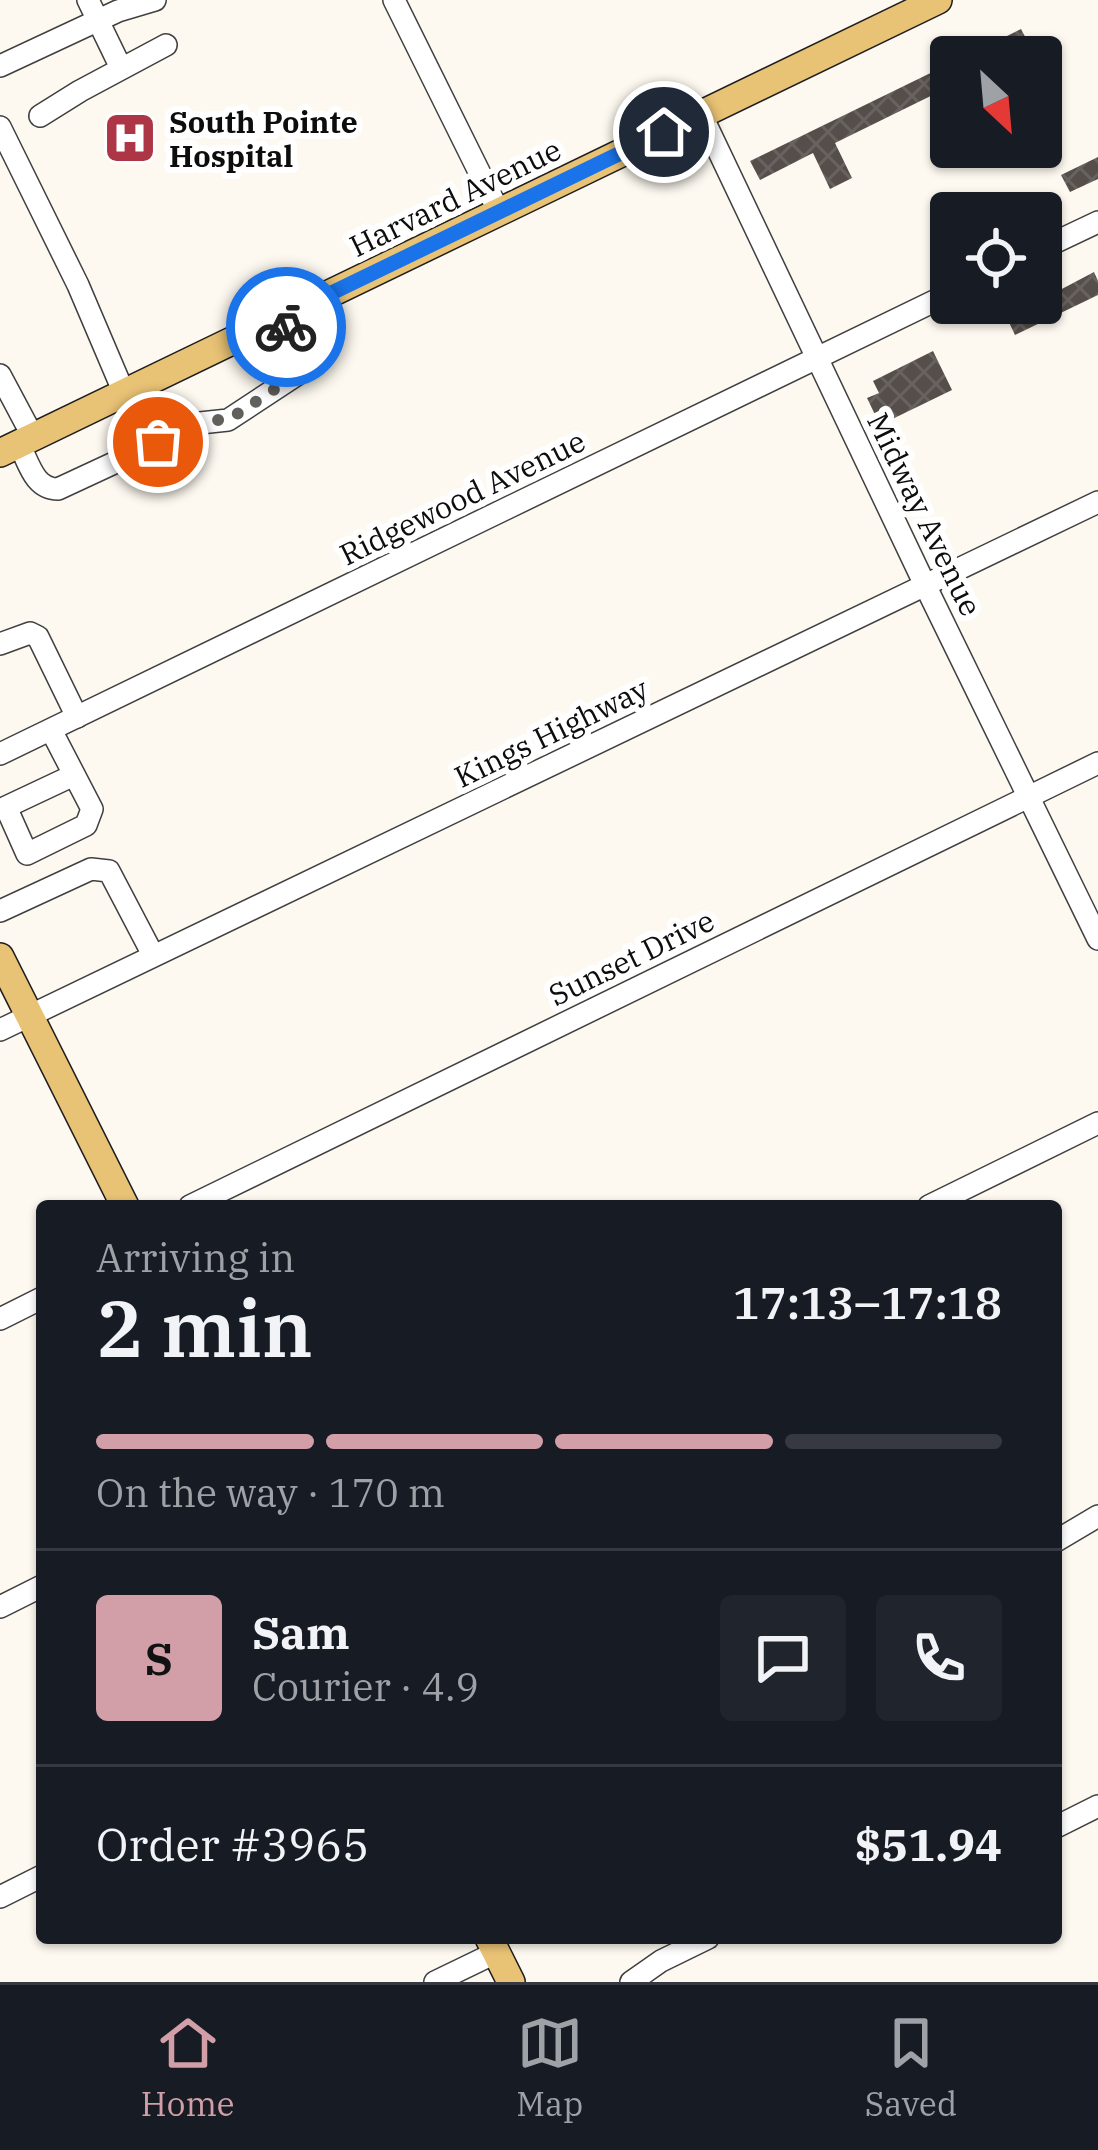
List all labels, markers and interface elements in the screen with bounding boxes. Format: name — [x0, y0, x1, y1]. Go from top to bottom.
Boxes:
north arrow — [930, 36, 1062, 168]
map controls — [930, 36, 1062, 324]
pin — [613, 81, 715, 183]
icon: home — [631, 99, 697, 165]
place label: South Pointe Hospital — [169, 102, 358, 175]
hospital icon: South Pointe Hospital — [102, 110, 158, 166]
street label: Harvard Avenue — [343, 129, 567, 265]
button: locate — [930, 192, 1062, 324]
courier — [226, 267, 346, 387]
icon: bike — [253, 294, 319, 360]
pin — [107, 391, 209, 493]
street label: Midway Avenue — [859, 406, 991, 622]
icon: bag — [125, 409, 191, 475]
street label: Ridgewood Avenue — [333, 421, 591, 573]
street label: Kings Highway — [448, 668, 654, 796]
street label: Sunset Drive — [542, 900, 720, 1014]
text: Arriving in — [96, 1232, 295, 1283]
text: 17:13–17:18 — [733, 1273, 1002, 1331]
text: 2 min — [96, 1277, 313, 1378]
text: On the way · 170 m — [96, 1467, 445, 1518]
button: chat — [720, 1595, 846, 1721]
button: phone — [876, 1595, 1002, 1721]
text: Sam — [252, 1603, 350, 1661]
text: S — [145, 1629, 173, 1687]
text: Courier · 4.9 — [252, 1661, 479, 1712]
text: Order #3965 — [96, 1815, 369, 1873]
text: $51.94 — [855, 1815, 1002, 1873]
tab: Home — [141, 2010, 235, 2125]
tab: Map — [516, 2010, 583, 2125]
tab: Saved — [865, 2010, 957, 2125]

